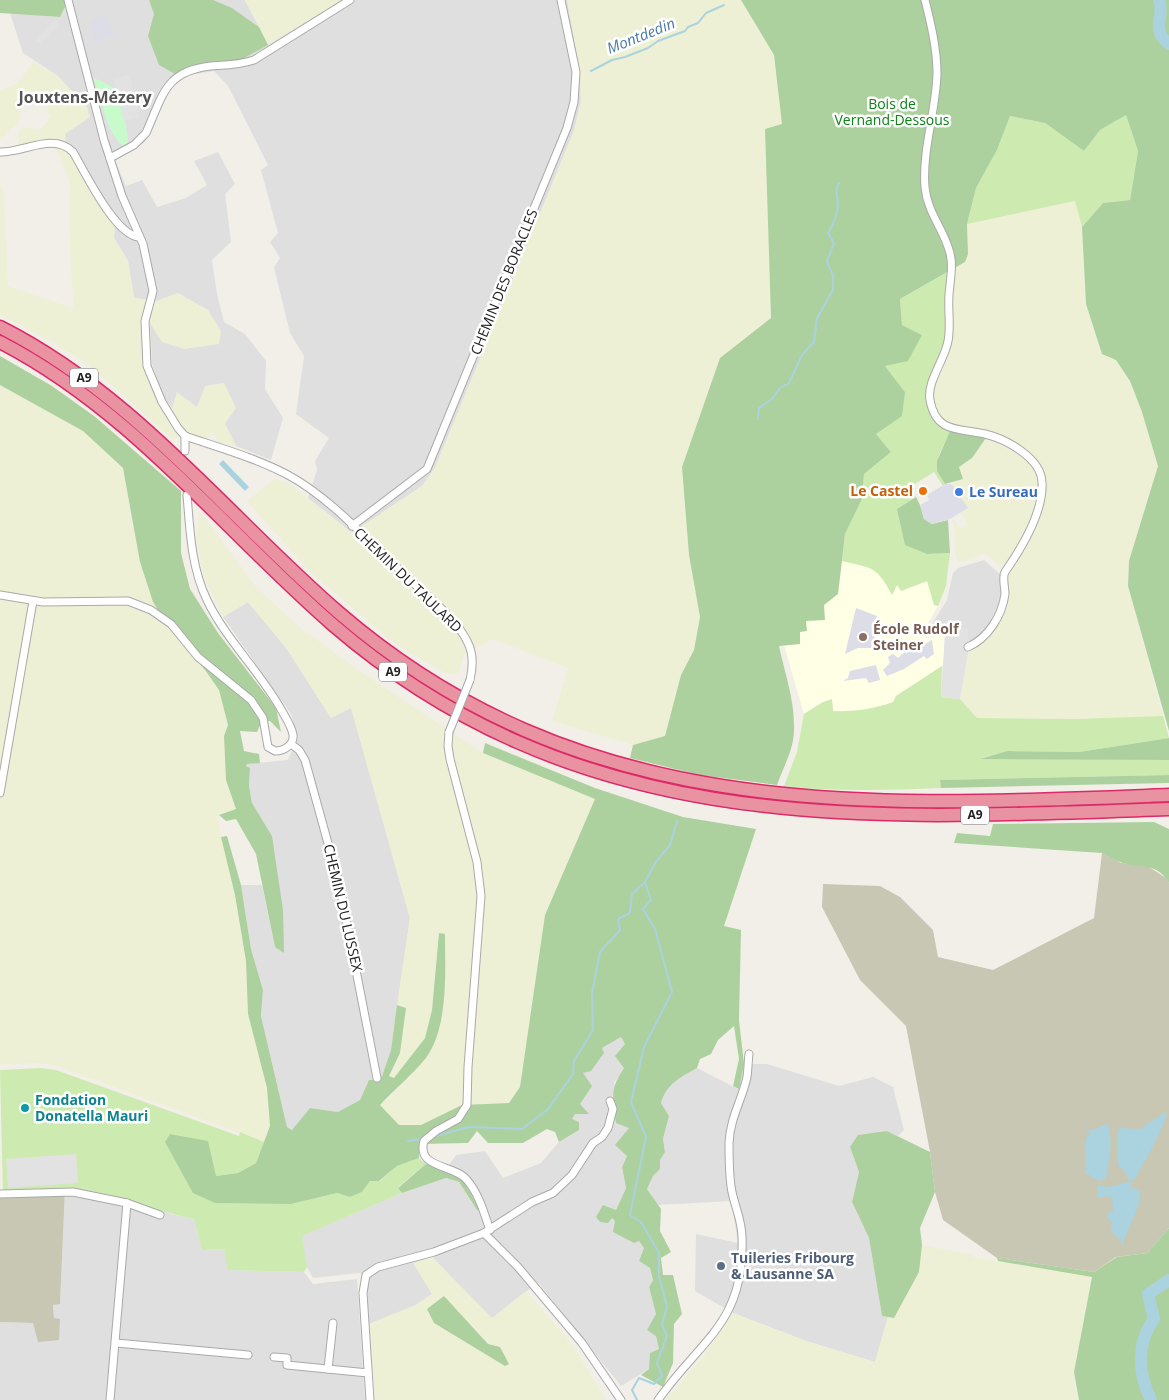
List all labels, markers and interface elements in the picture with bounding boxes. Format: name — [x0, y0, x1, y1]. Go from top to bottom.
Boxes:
water label: Montdedin — [604, 12, 678, 58]
district label: Jouxtens-Mézery — [16, 86, 152, 108]
park label: Bois de Vernand-Dessous — [835, 94, 950, 129]
street label: CHEMIN DES BORACLES — [466, 206, 542, 358]
road number: A9 — [70, 368, 98, 388]
place label: Le Castel — [850, 481, 913, 500]
place label: Le Sureau — [969, 482, 1038, 501]
marker: Le Castel — [917, 485, 929, 497]
marker: Le Sureau — [953, 486, 965, 498]
street label: CHEMIN DU TAULARD — [350, 523, 467, 636]
place label: École Rudolf Steiner — [873, 619, 960, 654]
marker: École Rudolf Steiner — [857, 631, 869, 643]
road number: A9 — [379, 662, 407, 682]
road number: A9 — [961, 806, 989, 824]
street label: CHEMIN DU LUSSEX — [320, 842, 368, 974]
place label: Fondation Donatella Mauri — [35, 1090, 148, 1125]
marker: Fondation Donatella Mauri — [19, 1102, 31, 1114]
place label: Tuileries Fribourg & Lausanne SA — [731, 1248, 854, 1283]
marker: Tuileries Fribourg & Lausanne SA — [715, 1260, 727, 1272]

